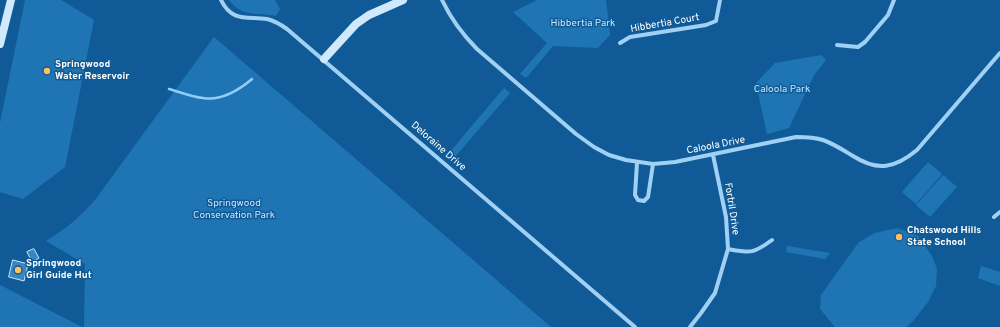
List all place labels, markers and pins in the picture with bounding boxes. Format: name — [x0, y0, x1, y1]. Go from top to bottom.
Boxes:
place label: Springwood Water Reservoir — [55, 59, 129, 82]
marker: Springwood Water Reservoir — [42, 66, 52, 76]
place label: Chatswood Hills State School — [907, 225, 981, 248]
marker: Chatswood Hills State School — [894, 232, 904, 242]
place label: Springwood Girl Guide Hut — [26, 258, 92, 282]
marker: Springwood Girl Guide Hut — [13, 265, 23, 275]

